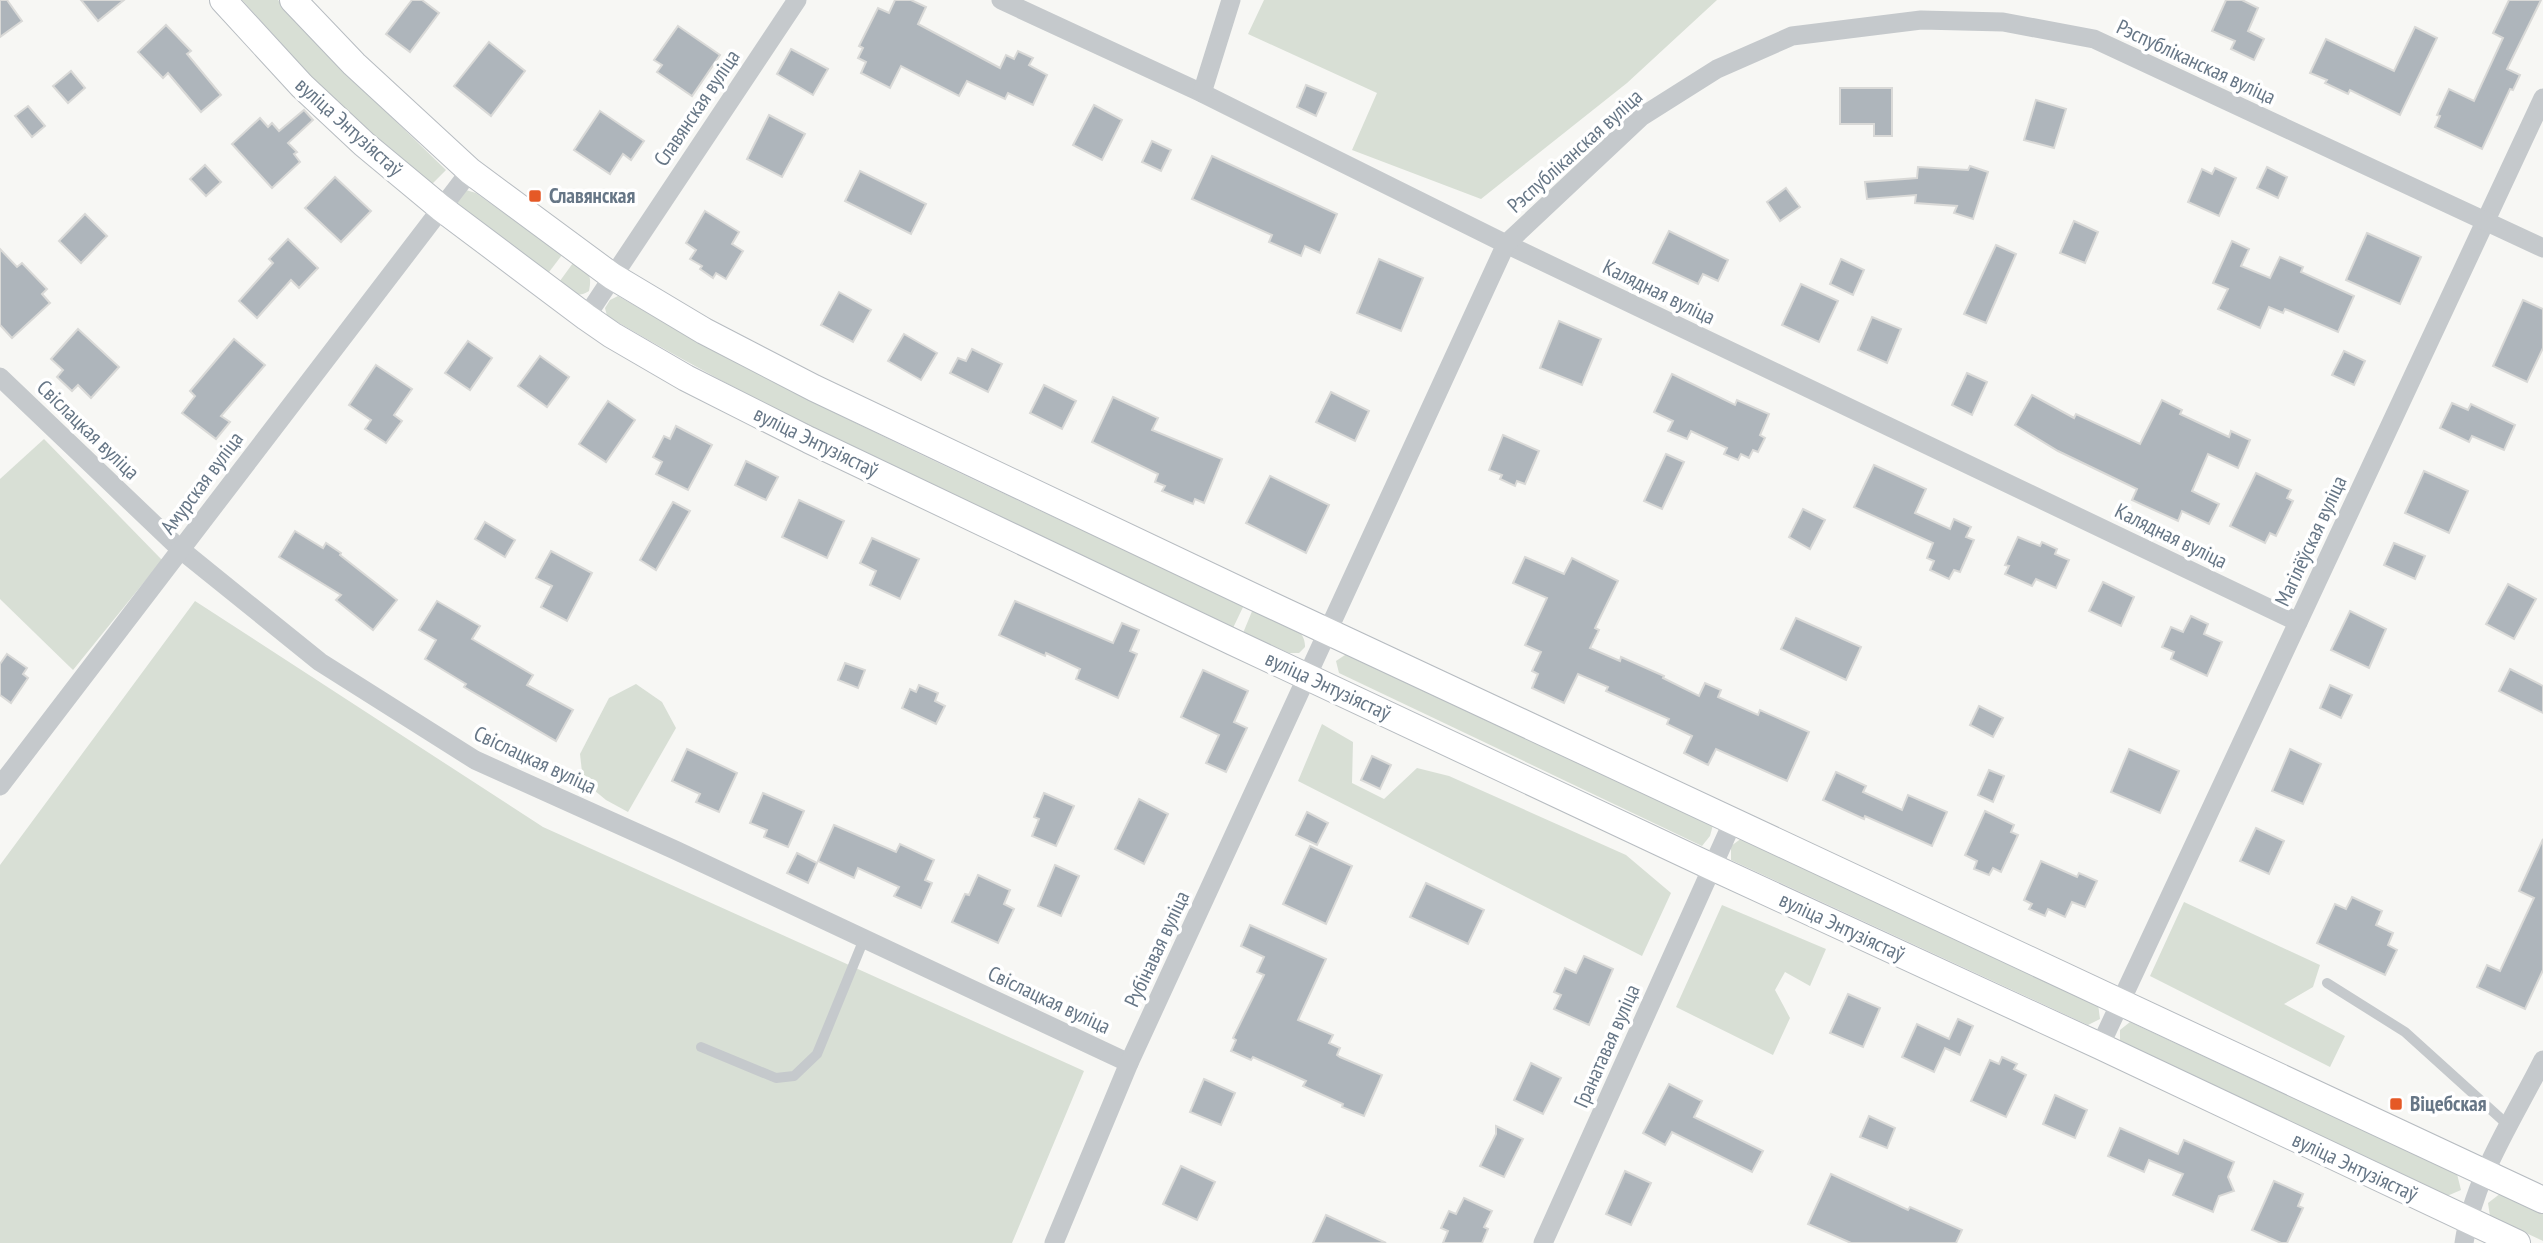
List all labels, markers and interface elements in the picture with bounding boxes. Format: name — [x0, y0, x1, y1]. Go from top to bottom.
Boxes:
street label: Рэспубліканская вуліца — [2112, 13, 2280, 110]
street label: Славянская вуліца — [648, 44, 746, 171]
street label: вуліца Энтузіястаў — [290, 71, 409, 182]
street label: Рэспубліканская вуліца — [1502, 83, 1648, 218]
place label: Славянская — [549, 182, 635, 209]
marker: Славянская — [527, 188, 543, 204]
street label: Калядная вуліца — [1599, 253, 1720, 330]
street label: Свіслацкая вуліца — [31, 374, 145, 485]
street label: вуліца Энтузіястаў — [750, 400, 883, 483]
street label: Амурская вуліца — [154, 426, 249, 539]
street label: Магілёўская вуліца — [2269, 471, 2353, 610]
street label: Калядная вуліца — [2111, 497, 2232, 574]
street label: вуліца Энтузіястаў — [1261, 645, 1395, 726]
street label: Свіслацкая вуліца — [470, 719, 601, 800]
street label: вуліца Энтузіястаў — [1775, 886, 1909, 967]
street label: Рубінавая вуліца — [1118, 887, 1195, 1011]
street label: Свіслацкая вуліца — [984, 959, 1115, 1040]
street label: Гранатавая вуліца — [1567, 980, 1646, 1112]
place label: Віцебская — [2410, 1090, 2487, 1117]
marker: Віцебская — [2388, 1096, 2404, 1112]
street label: вуліца Энтузіястаў — [2288, 1126, 2422, 1207]

